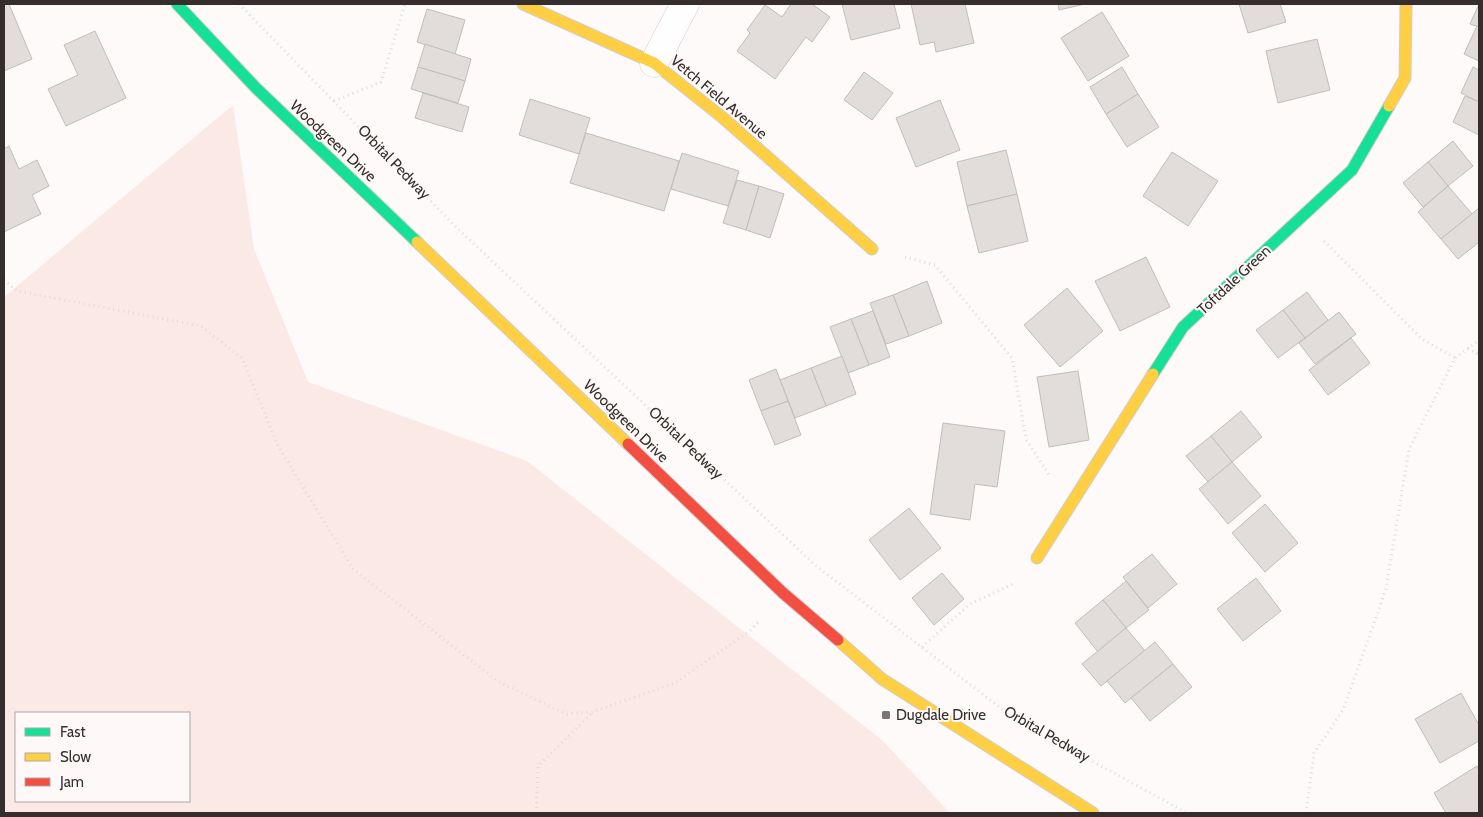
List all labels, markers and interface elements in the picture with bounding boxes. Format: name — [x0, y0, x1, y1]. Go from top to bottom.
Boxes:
street label: Vetch Field Avenue — [667, 51, 771, 143]
street label: Woodgreen Drive — [286, 96, 380, 186]
street label: Orbital Pedway — [354, 121, 434, 203]
street label: Toftdale Green — [1194, 242, 1274, 318]
street label: Woodgreen Drive — [580, 376, 672, 466]
street label: Orbital Pedway — [645, 403, 727, 483]
street label: Orbital Pedway — [1001, 702, 1094, 766]
place label: Dugdale Drive — [896, 706, 986, 724]
marker: Dugdale Drive — [880, 709, 892, 721]
legend — [15, 712, 190, 802]
text: Fast — [60, 723, 85, 741]
text: Slow — [60, 748, 91, 766]
text: Jam — [59, 773, 84, 791]

